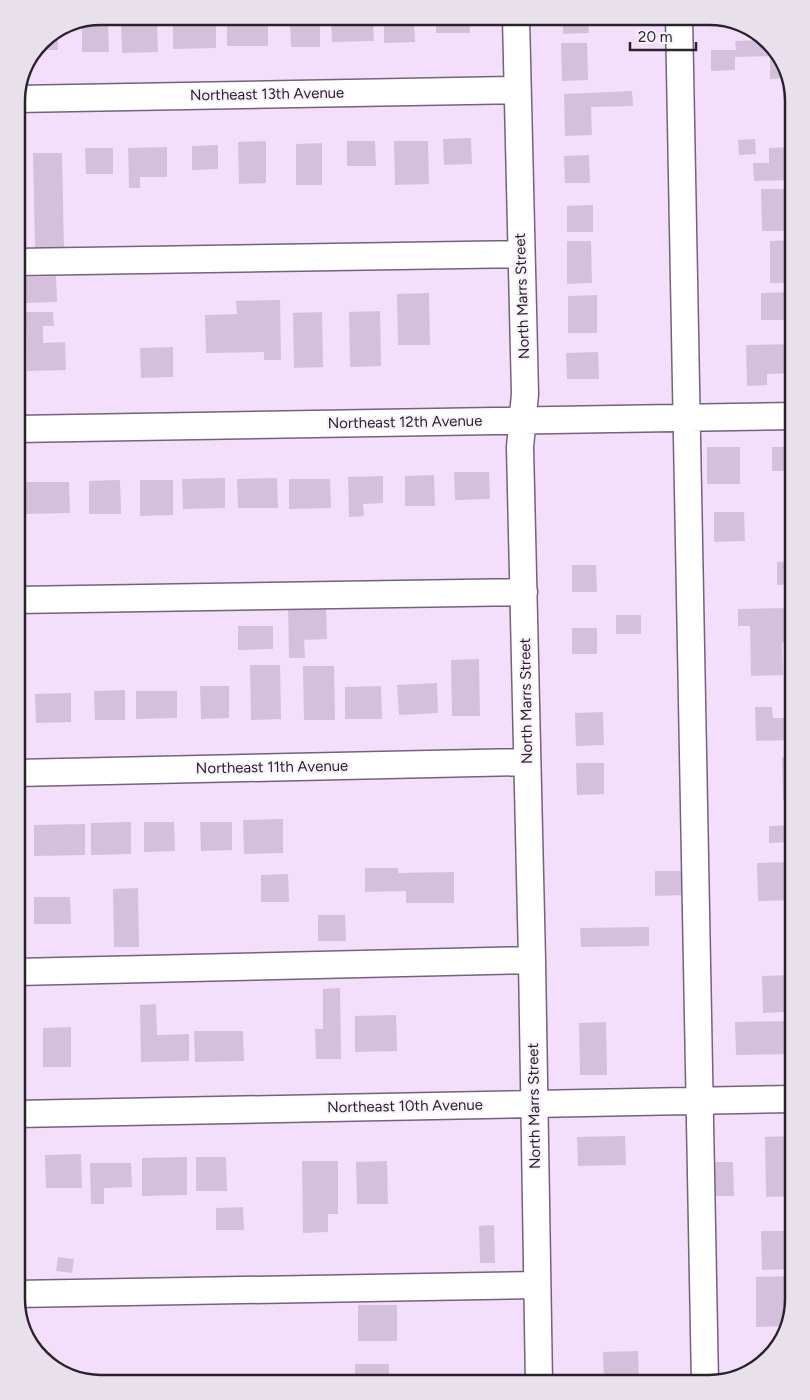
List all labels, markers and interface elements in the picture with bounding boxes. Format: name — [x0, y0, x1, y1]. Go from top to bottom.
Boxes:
scale bar — [630, 20, 696, 52]
text: 20 m — [638, 28, 672, 46]
street label: Northeast 13th Avenue — [190, 84, 344, 104]
street label: North Marrs Street — [511, 232, 533, 359]
street label: Northeast 12th Avenue — [328, 412, 482, 432]
street label: North Marrs Street — [516, 637, 536, 764]
street label: Northeast 11th Avenue — [196, 757, 348, 777]
street label: North Marrs Street — [524, 1042, 544, 1169]
street label: Northeast 10th Avenue — [327, 1096, 483, 1116]

